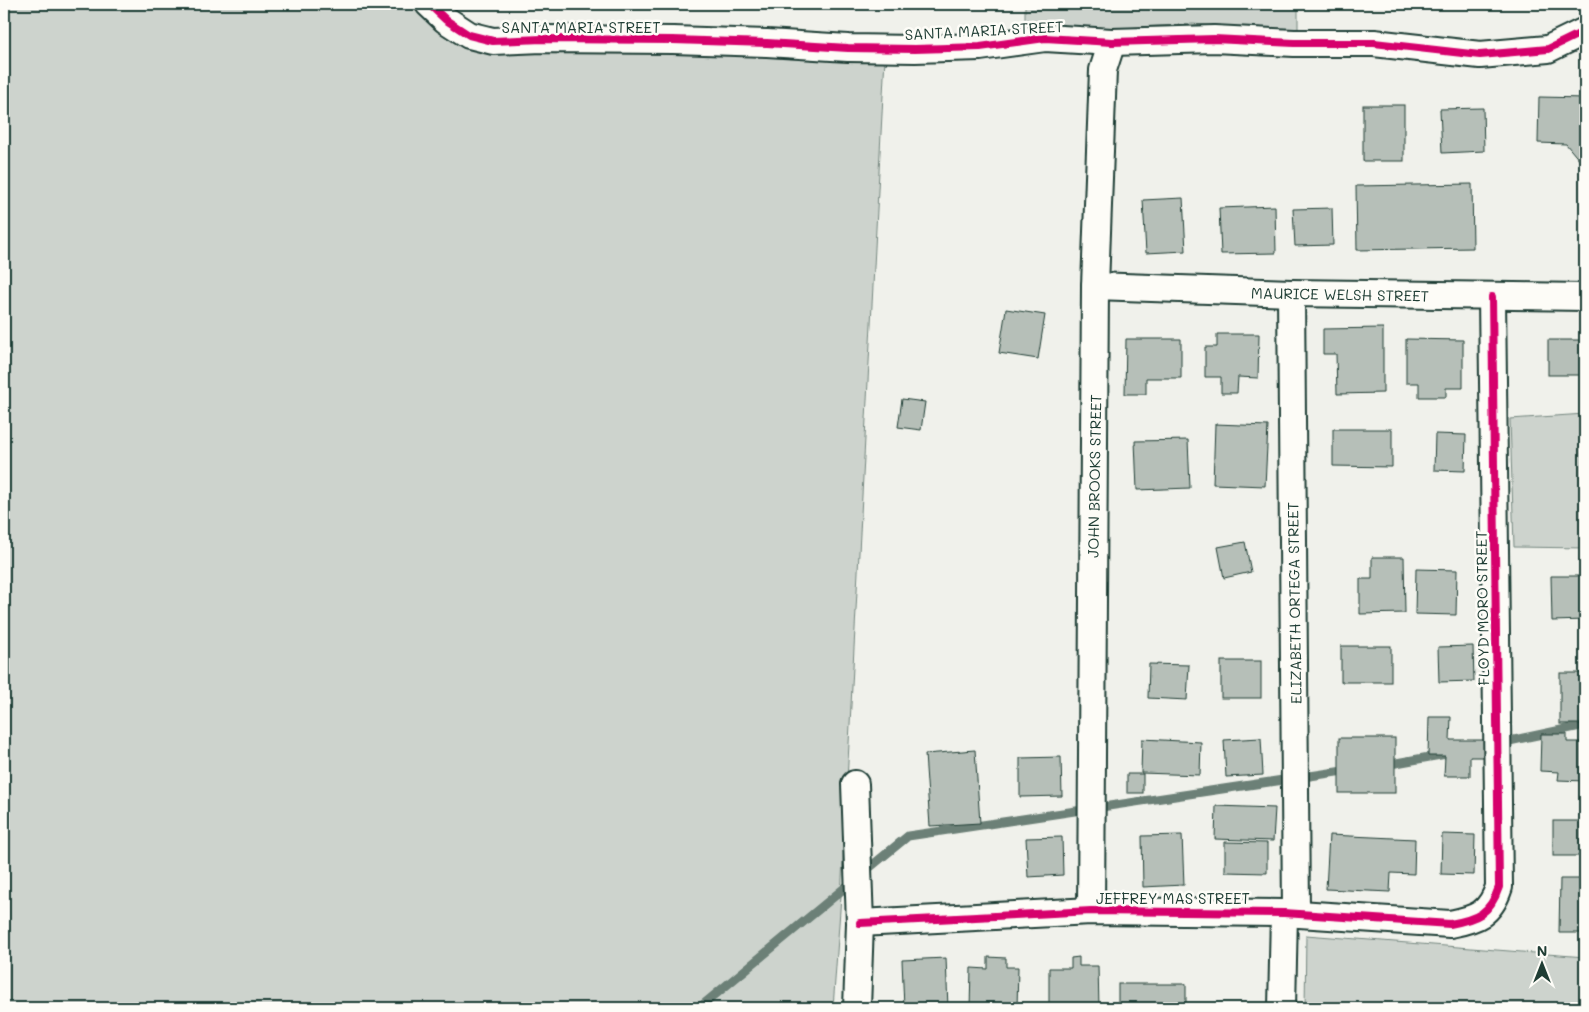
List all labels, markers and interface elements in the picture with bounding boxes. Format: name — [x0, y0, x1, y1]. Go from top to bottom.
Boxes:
street label: SANTA MARIA STREET — [904, 16, 1064, 44]
street label: SANTA MARIA STREET — [501, 17, 661, 37]
street label: MAURICE WELSH STREET — [1251, 282, 1429, 306]
street label: JOHN BROOKS STREET — [1083, 394, 1105, 558]
street label: ELIZABETH ORTEGA STREET — [1282, 502, 1306, 704]
street label: FLOYD MORO STREET — [1471, 530, 1493, 686]
street label: JEFFREY MAS STREET — [1096, 888, 1250, 908]
north arrow — [1516, 940, 1566, 990]
text: N — [1537, 941, 1547, 960]

